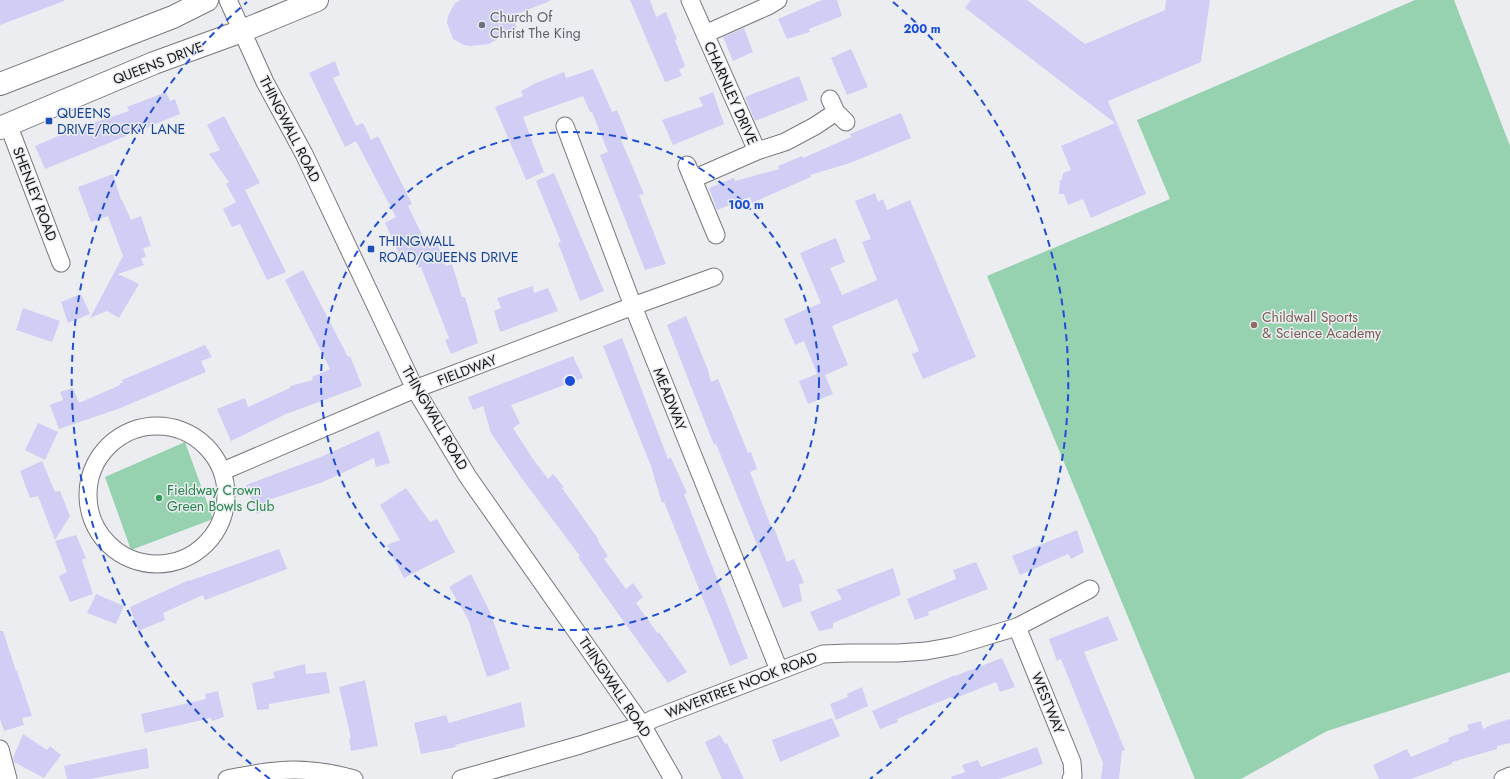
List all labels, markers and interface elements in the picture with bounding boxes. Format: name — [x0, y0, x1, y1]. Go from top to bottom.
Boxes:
place label: Church Of Christ The King — [490, 7, 581, 43]
marker: Church Of Christ The King — [477, 20, 487, 30]
text: 200 m — [903, 20, 941, 38]
street label: QUEENS DRIVE — [110, 37, 206, 89]
street label: CHARNLEY DRIVE — [699, 38, 763, 148]
street label: THINGWALL ROAD — [255, 72, 325, 186]
place label: QUEENS DRIVE/ROCKY LANE — [57, 103, 185, 139]
marker: QUEENS DRIVE/ROCKY LANE — [44, 116, 54, 126]
street label: SHENLEY ROAD — [8, 144, 62, 244]
text: 100 m — [728, 196, 764, 214]
place label: THINGWALL ROAD/QUEENS DRIVE — [379, 231, 519, 267]
marker: THINGWALL ROAD/QUEENS DRIVE — [366, 244, 376, 254]
place label: Childwall Sports & Science Academy — [1262, 307, 1382, 343]
marker: Childwall Sports & Science Academy — [1249, 320, 1259, 330]
street label: FIELDWAY — [434, 349, 500, 390]
street label: THINGWALL ROAD — [397, 362, 473, 474]
street label: MEADWAY — [648, 365, 692, 433]
centre of rings — [563, 374, 577, 388]
place label: Fieldway Crown Green Bowls Club — [167, 480, 274, 516]
marker: Fieldway Crown Green Bowls Club — [154, 493, 164, 503]
street label: THINGWALL ROAD — [574, 633, 656, 741]
street label: WAVERTREE NOOK ROAD — [662, 647, 820, 723]
street label: WESTWAY — [1027, 669, 1069, 737]

